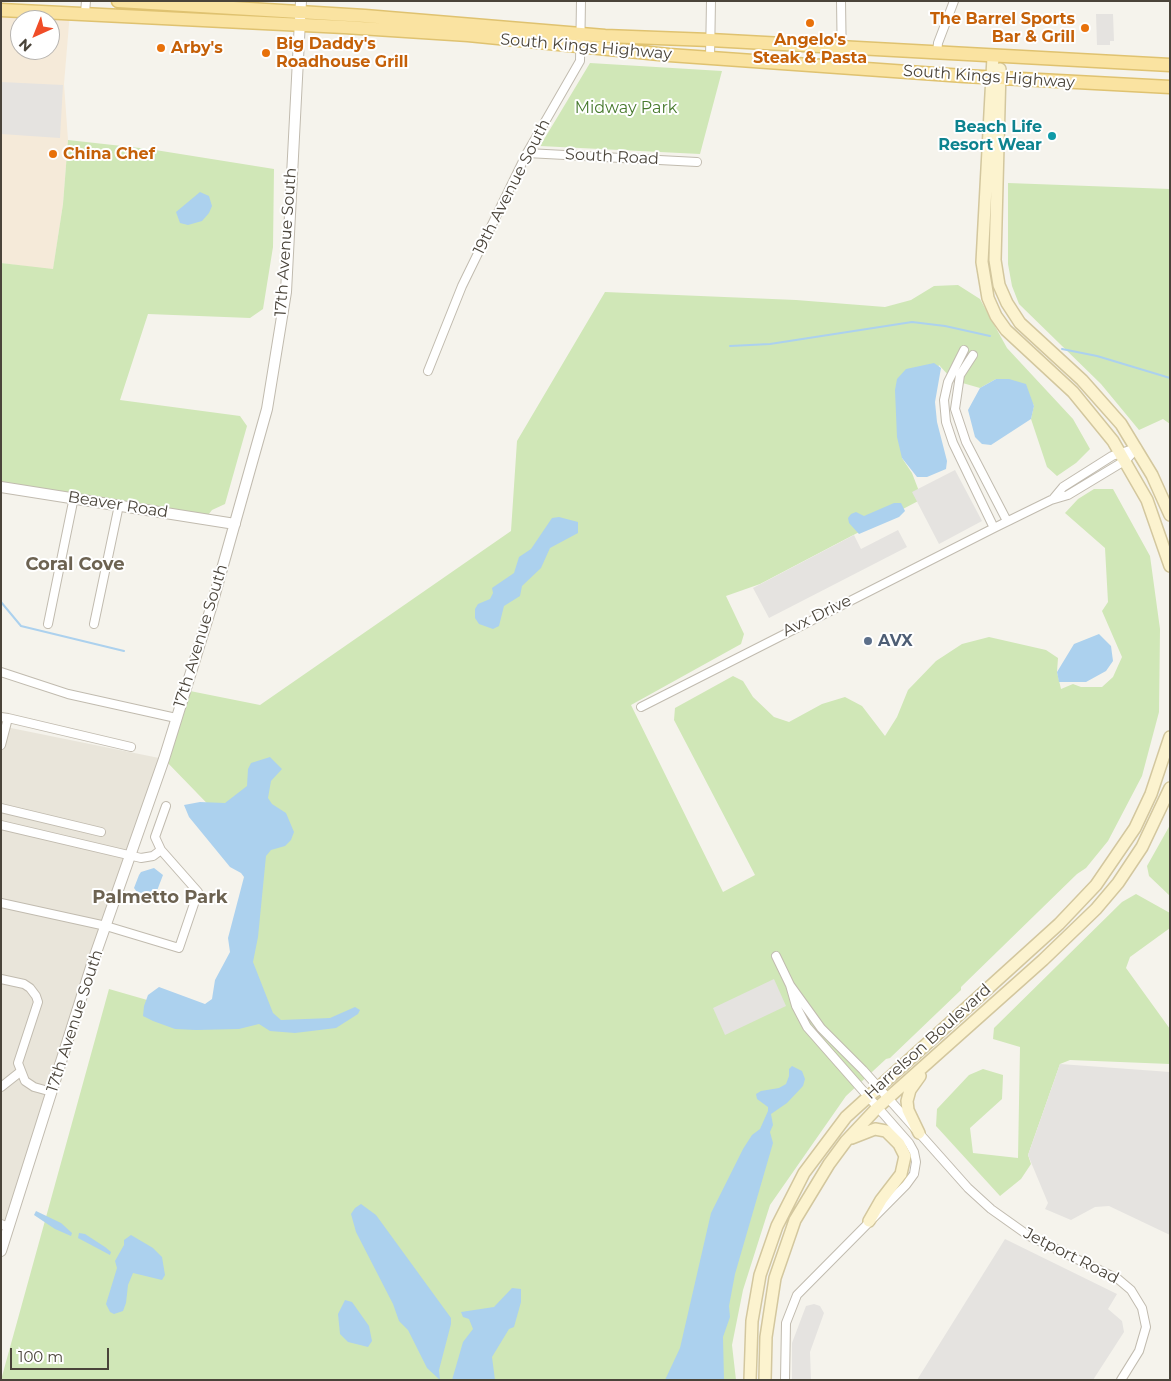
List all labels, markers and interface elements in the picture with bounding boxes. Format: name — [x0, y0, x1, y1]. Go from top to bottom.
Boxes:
place label: The Barrel Sports Bar & Grill — [930, 9, 1075, 47]
north arrow — [10, 10, 60, 60]
marker: Angelo's Steak & Pasta — [804, 17, 816, 29]
marker: The Barrel Sports Bar & Grill — [1079, 22, 1091, 34]
street label: South Kings Highway — [499, 30, 673, 64]
place label: Angelo's Steak & Pasta — [753, 30, 867, 68]
place label: Big Daddy's Roadhouse Grill — [276, 34, 408, 72]
text: N — [15, 35, 36, 55]
place label: Arby's — [171, 38, 223, 58]
marker: Arby's — [155, 42, 167, 54]
marker: Big Daddy's Roadhouse Grill — [260, 47, 272, 59]
street label: South Kings Highway — [903, 61, 1075, 93]
park label: Midway Park — [575, 98, 677, 118]
street label: 19th Avenue South — [469, 116, 555, 258]
place label: Beach Life Resort Wear — [938, 117, 1042, 155]
marker: Beach Life Resort Wear — [1046, 130, 1058, 142]
place label: China Chef — [63, 144, 155, 164]
street label: South Road — [565, 145, 659, 169]
marker: China Chef — [47, 148, 59, 160]
street label: 17th Avenue South — [271, 167, 301, 317]
street label: Beaver Road — [66, 488, 170, 522]
district label: Coral Cove — [25, 554, 125, 576]
street label: 17th Avenue South — [170, 562, 232, 710]
street label: Avx Drive — [780, 591, 854, 641]
place label: AVX — [878, 631, 913, 651]
marker: AVX — [862, 635, 874, 647]
district label: Palmetto Park — [92, 887, 228, 909]
street label: 17th Avenue South — [43, 947, 107, 1095]
street label: Harrelson Boulevard — [861, 980, 995, 1104]
street label: Jetport Road — [1020, 1224, 1122, 1288]
scale bar — [12, 1338, 111, 1370]
text: 100 m — [18, 1347, 63, 1366]

